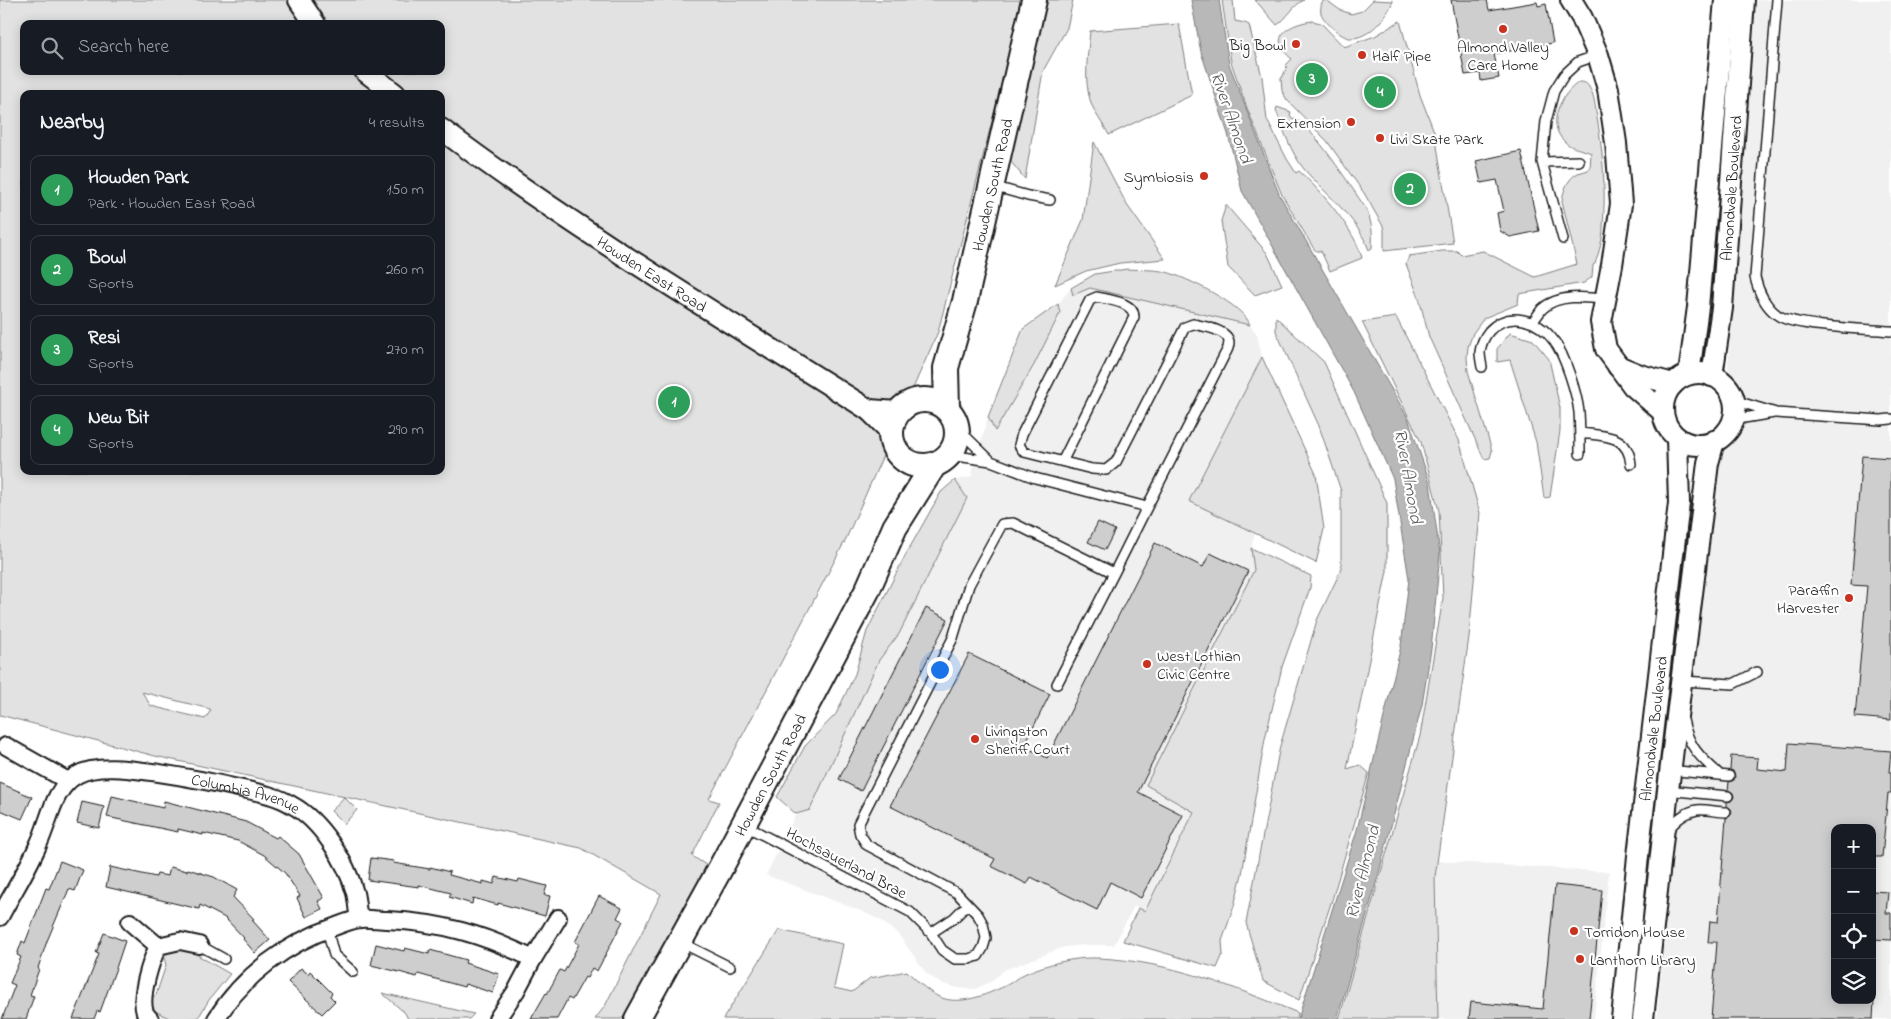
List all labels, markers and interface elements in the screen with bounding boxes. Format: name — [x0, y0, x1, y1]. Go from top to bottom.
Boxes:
search box — [20, 20, 445, 75]
marker: Almond Valley Care Home — [1497, 23, 1509, 35]
icon: search — [38, 34, 66, 62]
text: Search here — [78, 34, 169, 61]
place label: Big Bowl — [1228, 34, 1286, 58]
place label: Almond Valley Care Home — [1457, 36, 1549, 78]
marker: Big Bowl — [1290, 38, 1302, 50]
place label: Half Pipe — [1372, 45, 1432, 69]
marker: Half Pipe — [1356, 49, 1368, 61]
pin: 3 — [1296, 60, 1328, 98]
water label: River Almond — [1202, 68, 1258, 168]
pin: 4 — [1364, 73, 1396, 111]
text: Nearby — [40, 108, 104, 138]
text: 4 results — [369, 111, 425, 135]
place label: Extension — [1276, 112, 1341, 136]
street label: Almondvale Boulevard — [1715, 115, 1750, 262]
street label: Howden South Road — [967, 116, 1020, 254]
marker: Extension — [1345, 116, 1357, 128]
place label: Livi Skate Park — [1390, 128, 1484, 152]
marker: Livi Skate Park — [1374, 132, 1386, 144]
text: Howden Park — [88, 165, 189, 192]
place label: Symbiosis — [1124, 166, 1194, 190]
marker: Symbiosis — [1198, 170, 1210, 182]
pin: 2 — [1394, 170, 1426, 208]
text: 1 — [54, 178, 60, 202]
text: 150 m — [386, 178, 424, 202]
text: Park · Howden East Road — [88, 192, 255, 216]
street label: Howden East Road — [591, 231, 711, 320]
text: Bowl — [88, 245, 126, 272]
text: 2 — [53, 258, 61, 282]
text: 260 m — [386, 258, 424, 282]
text: Sports — [88, 272, 134, 296]
text: Resi — [88, 325, 120, 352]
text: 3 — [54, 338, 60, 362]
text: 270 m — [386, 338, 424, 362]
text: Sports — [88, 352, 134, 376]
pin: 1 — [658, 383, 690, 421]
text: New Bit — [88, 405, 149, 432]
text: 4 — [54, 418, 60, 442]
text: 290 m — [388, 418, 424, 442]
water label: River Almond — [1386, 427, 1428, 526]
text: Sports — [88, 432, 134, 456]
place label: Paraffin Harvester — [1777, 579, 1839, 621]
marker: Paraffin Harvester — [1843, 592, 1855, 604]
place label: West Lothian Civic Centre — [1157, 645, 1241, 687]
street label: Almondvale Boulevard — [1634, 655, 1675, 803]
your location — [927, 657, 953, 683]
marker: West Lothian Civic Centre — [1141, 658, 1153, 670]
street label: Howden South Road — [729, 710, 814, 841]
place label: Livingston Sheriff Court — [985, 720, 1071, 762]
marker: Livingston Sheriff Court — [969, 733, 981, 745]
street label: Columbia Avenue — [189, 769, 305, 822]
street label: Hochsauerland Brae — [781, 822, 912, 906]
water label: River Almond — [1340, 822, 1388, 922]
map controls — [1831, 824, 1876, 1004]
button: + — [1831, 824, 1876, 869]
button: − — [1831, 869, 1876, 914]
button: locate — [1831, 914, 1876, 959]
place label: Torridon House — [1584, 921, 1686, 945]
marker: Torridon House — [1568, 925, 1580, 937]
place label: Lanthorn Library — [1590, 949, 1695, 973]
marker: Lanthorn Library — [1574, 953, 1586, 965]
button: layers — [1831, 959, 1876, 1004]

